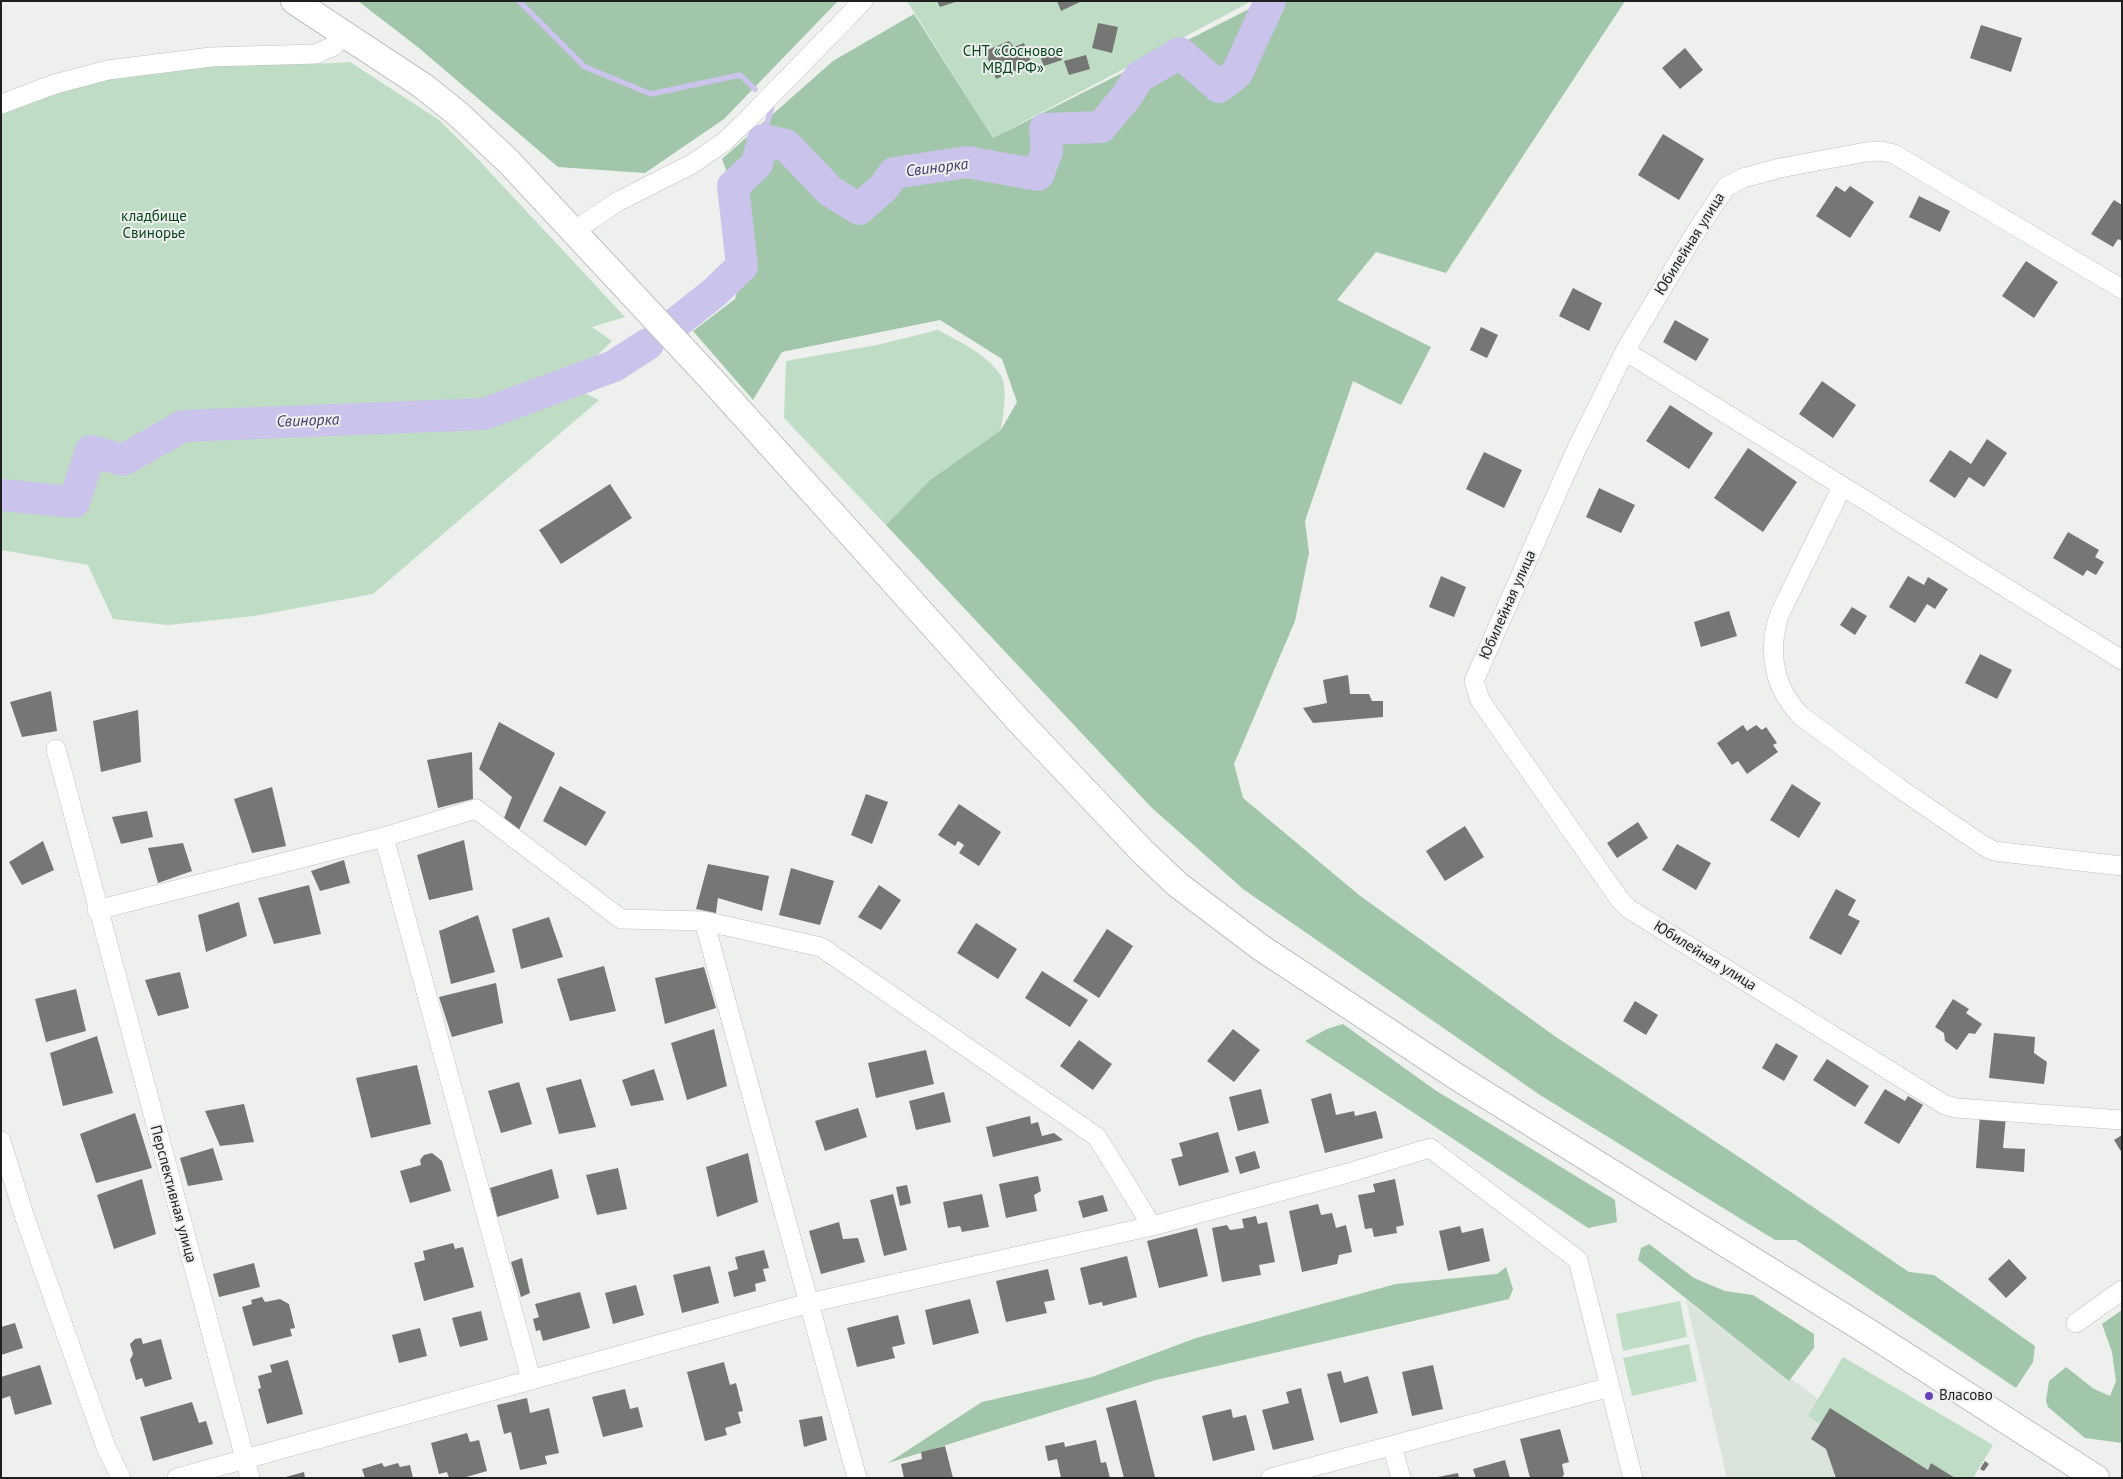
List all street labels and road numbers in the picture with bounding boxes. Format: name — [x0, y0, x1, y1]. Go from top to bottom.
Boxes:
street label: Юбилейная улица — [1651, 189, 1729, 299]
street label: Юбилейная улица — [1476, 548, 1540, 662]
street label: Юбилейная улица — [1650, 917, 1760, 995]
street label: Перспективная улица — [146, 1123, 200, 1265]

